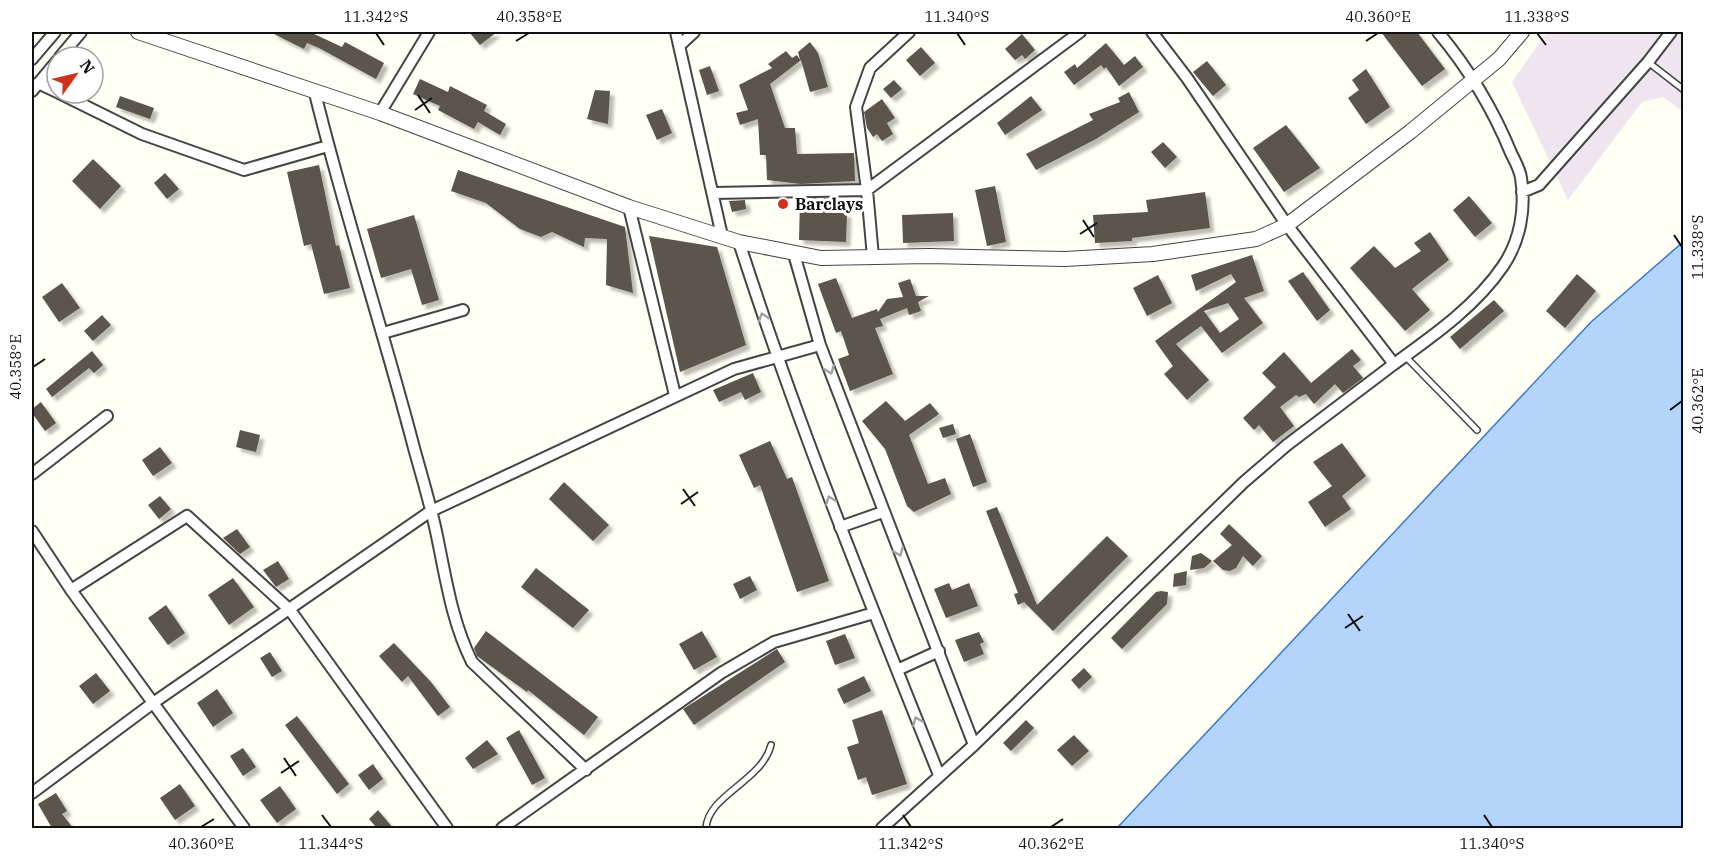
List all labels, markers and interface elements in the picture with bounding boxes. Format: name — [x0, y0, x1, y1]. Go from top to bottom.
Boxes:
text: 11.342°S — [344, 7, 408, 26]
text: 40.358°E — [496, 7, 562, 26]
text: 11.340°S — [925, 7, 989, 26]
text: 40.360°E — [1345, 7, 1411, 26]
text: 11.338°S — [1505, 7, 1569, 26]
north arrow — [45, 45, 105, 105]
text: N — [76, 56, 99, 77]
place label: Barclays — [795, 194, 863, 214]
marker: Barclays — [776, 197, 790, 211]
text: 11.338°S — [1688, 215, 1707, 279]
one-way arrow — [758, 312, 770, 323]
text: 40.358°E — [6, 334, 25, 400]
one-way arrow — [823, 364, 835, 375]
text: 40.362°E — [1688, 368, 1707, 434]
one-way arrow — [824, 496, 837, 506]
one-way arrow — [892, 547, 905, 557]
one-way arrow — [912, 716, 924, 727]
text: 40.360°E — [168, 834, 234, 853]
text: 11.344°S — [299, 834, 363, 853]
text: 11.342°S — [879, 834, 943, 853]
text: 40.362°E — [1018, 834, 1084, 853]
text: 11.340°S — [1460, 834, 1524, 853]

